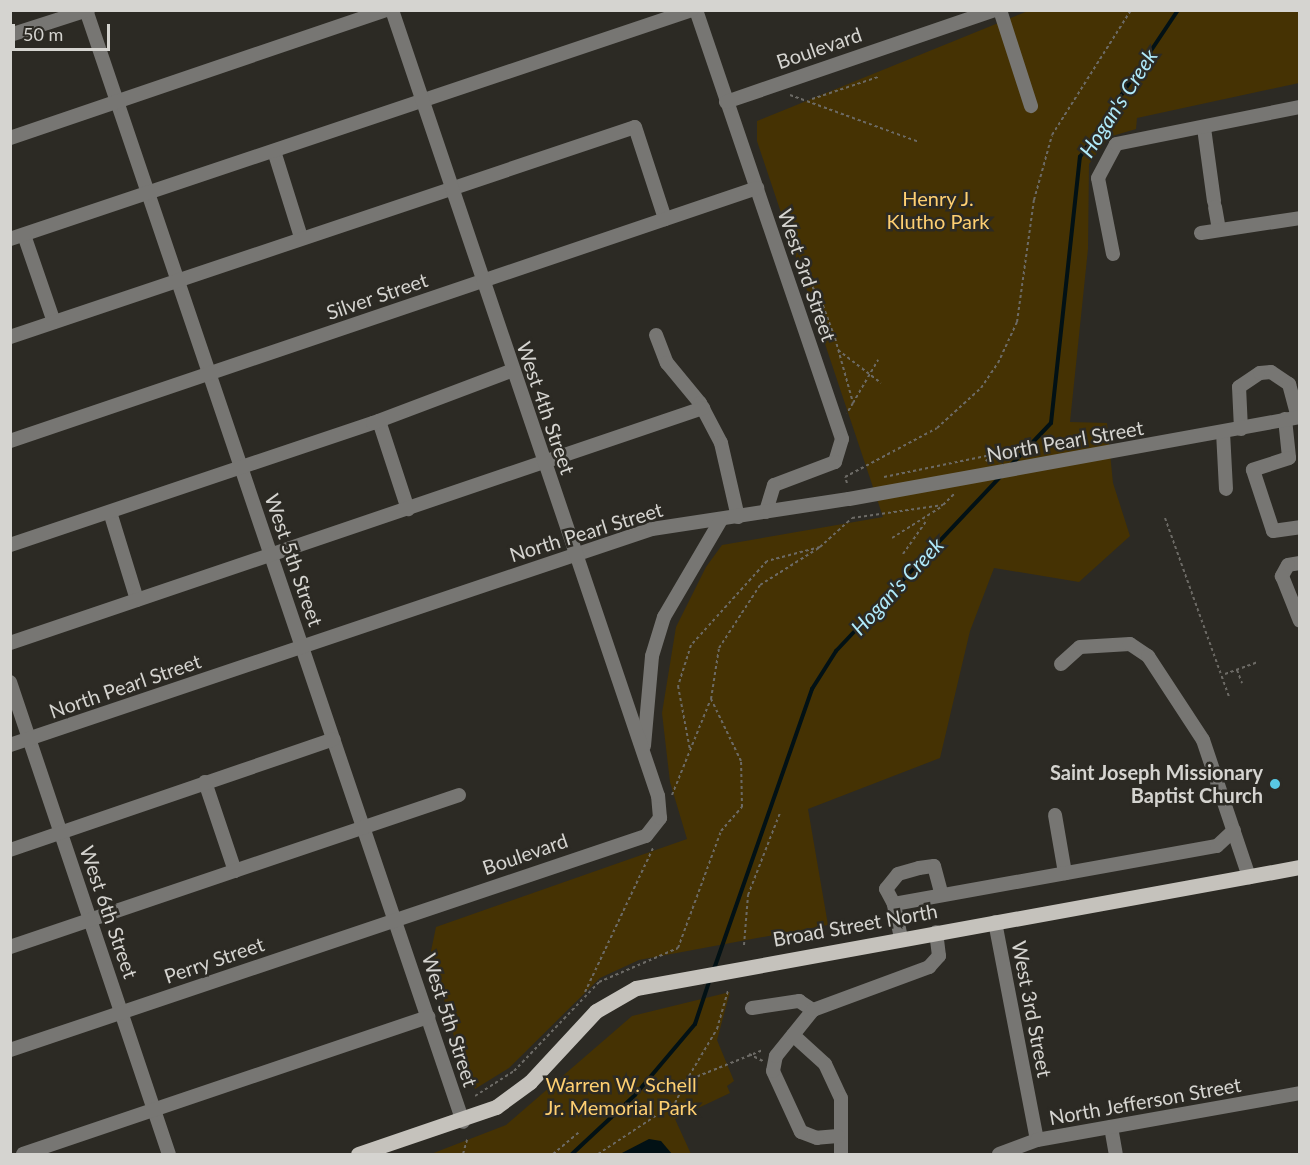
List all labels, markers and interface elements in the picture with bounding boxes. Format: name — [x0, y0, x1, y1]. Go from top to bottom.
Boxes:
scale bar — [15, 12, 112, 50]
street label: Boulevard — [773, 22, 865, 74]
text: 50 m — [23, 23, 63, 45]
water label: Hogan's Creek — [1074, 44, 1162, 162]
park label: Henry J. Klutho Park — [887, 186, 989, 233]
street label: West 3rd Street — [773, 206, 841, 344]
street label: Silver Street — [323, 267, 431, 325]
street label: West 4th Street — [512, 338, 580, 478]
street label: North Pearl Street — [985, 415, 1145, 467]
street label: West 5th Street — [260, 490, 328, 630]
street label: North Pearl Street — [507, 497, 665, 567]
water label: Hogan's Creek — [846, 532, 948, 640]
street label: North Pearl Street — [46, 649, 204, 723]
place label: Saint Joseph Missionary Baptist Church — [1049, 760, 1263, 807]
marker: Saint Joseph Missionary Baptist Church — [1268, 777, 1282, 791]
street label: Boulevard — [479, 828, 571, 880]
street label: West 6th Street — [75, 842, 143, 982]
street label: Broad Street North — [771, 899, 939, 951]
street label: Perry Street — [161, 932, 267, 988]
street label: West 3rd Street — [1007, 939, 1057, 1079]
street label: West 5th Street — [417, 950, 483, 1090]
street label: North Jefferson Street — [1047, 1072, 1243, 1130]
park label: Warren W. Schell Jr. Memorial Park — [545, 1073, 697, 1120]

